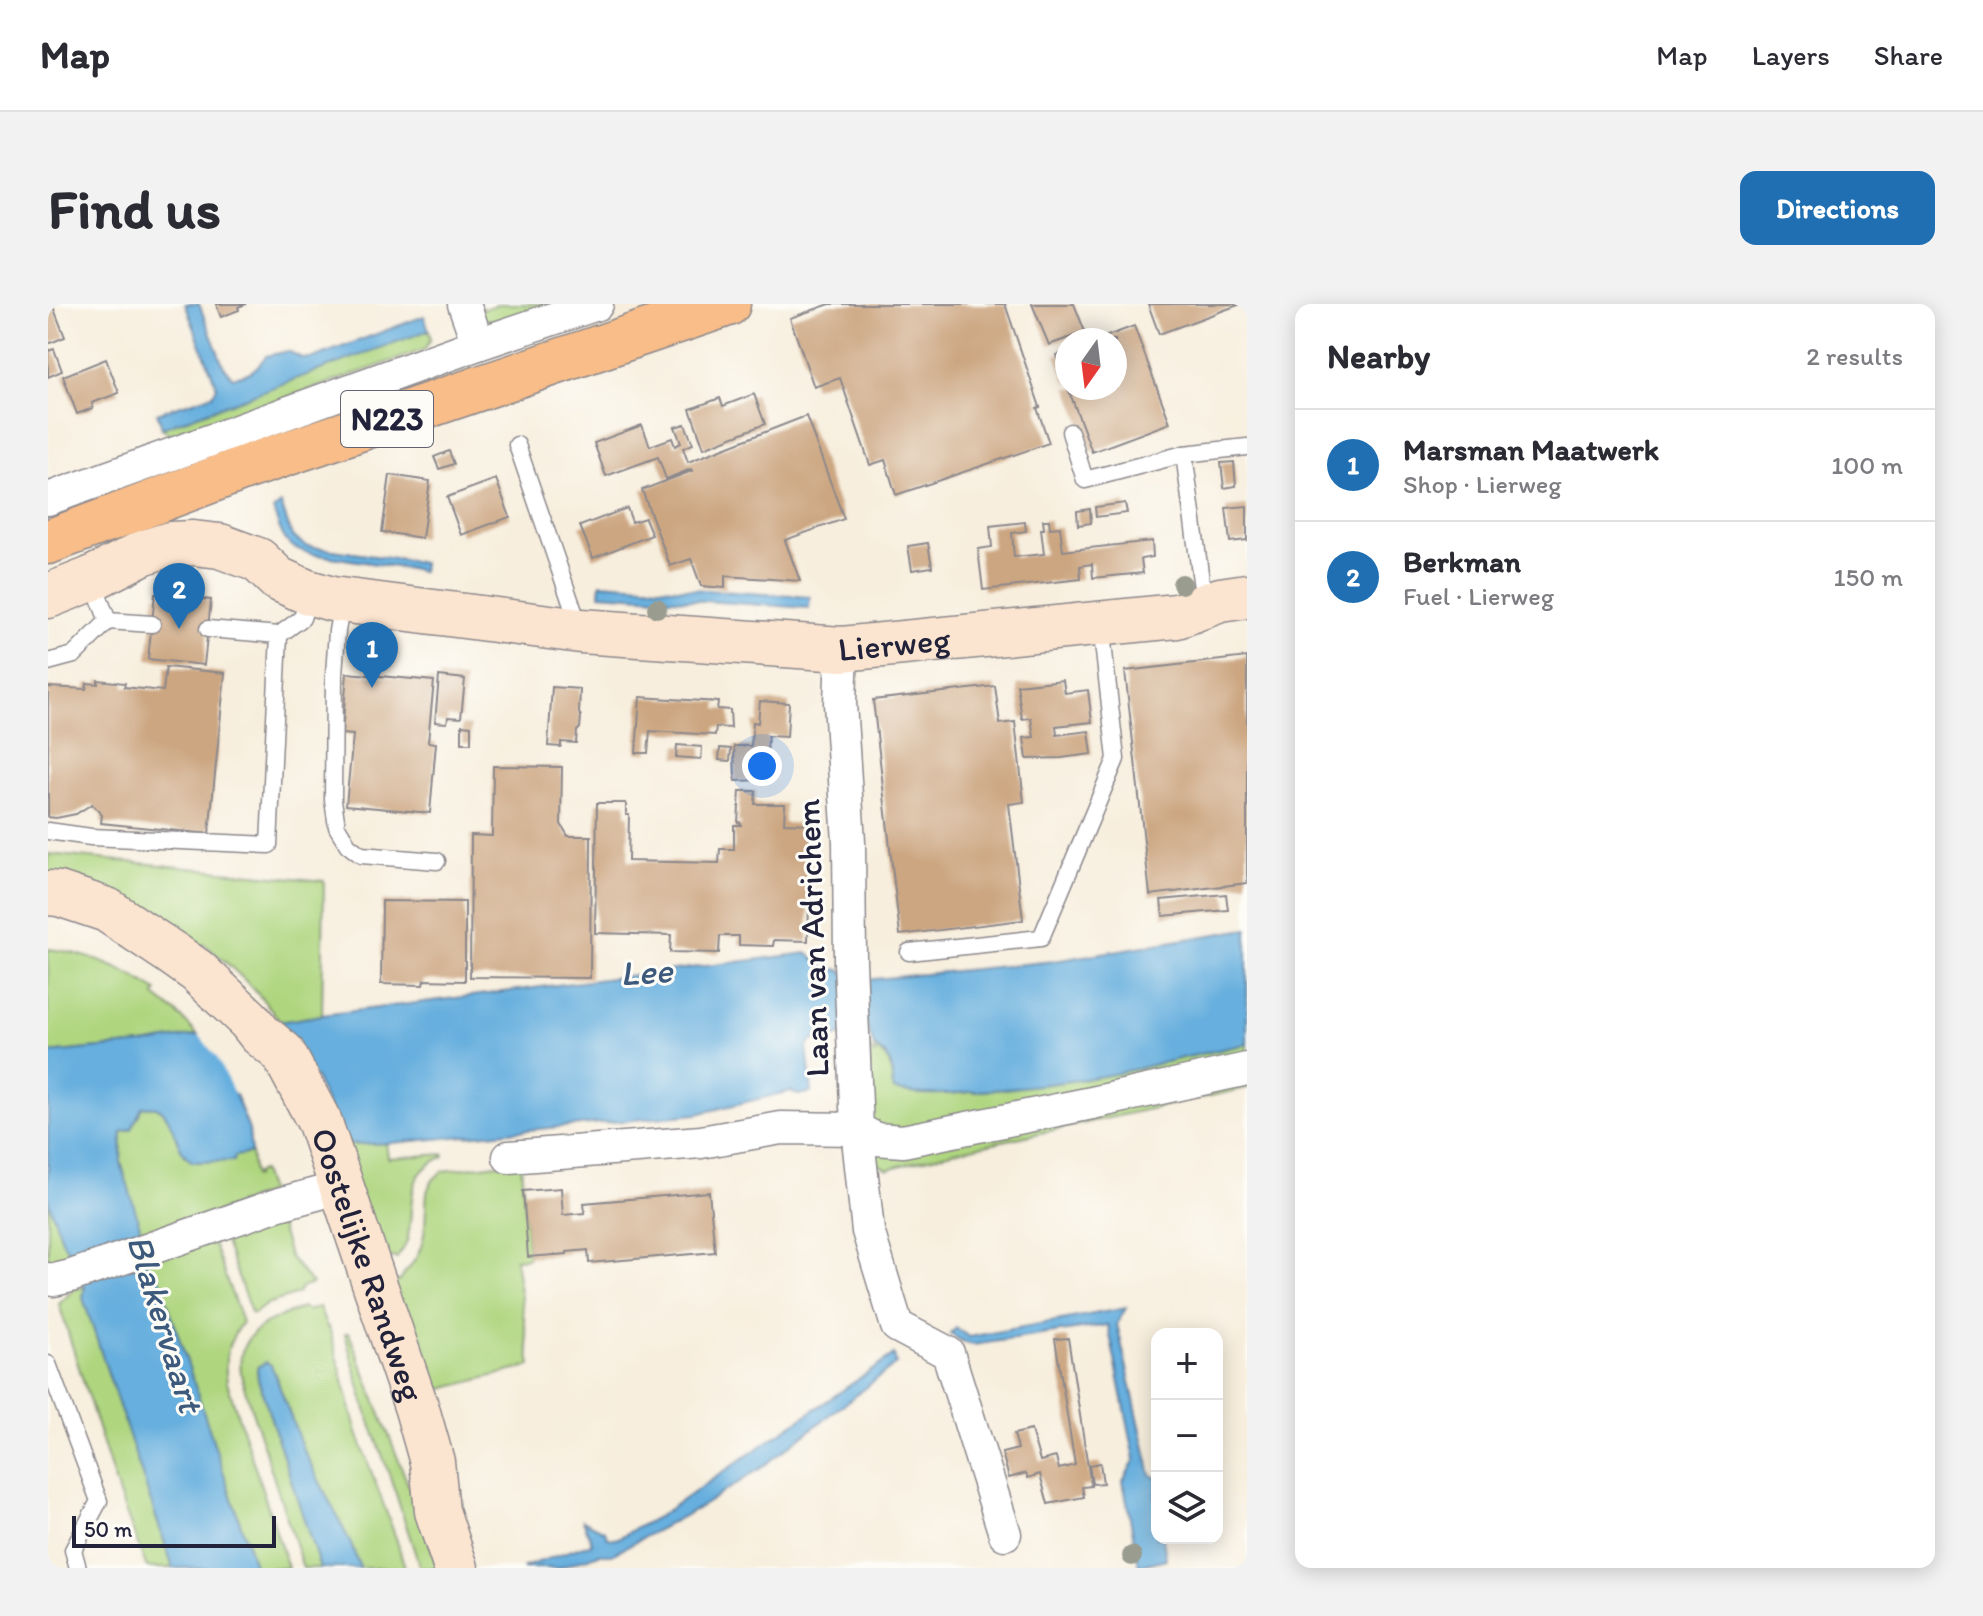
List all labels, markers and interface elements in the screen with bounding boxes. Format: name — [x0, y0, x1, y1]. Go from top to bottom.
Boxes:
text: Map — [40, 32, 110, 78]
text: Map — [1656, 38, 1708, 72]
text: Layers — [1752, 38, 1830, 72]
text: Share — [1874, 38, 1943, 72]
button: Directions — [1740, 171, 1935, 245]
text: Find us — [48, 175, 221, 242]
north arrow — [1055, 328, 1127, 400]
text: Nearby — [1327, 336, 1430, 377]
text: 2 results — [1806, 340, 1903, 372]
road number: N223 — [341, 391, 433, 447]
text: Marsman Maatwerk — [1403, 431, 1659, 468]
text: 1 — [1347, 449, 1359, 481]
text: 100 m — [1831, 449, 1903, 481]
text: Shop · Lierweg — [1403, 468, 1562, 500]
text: Berkman — [1403, 543, 1521, 580]
text: 2 — [1346, 561, 1360, 593]
text: 150 m — [1834, 561, 1903, 593]
pin: 2 — [153, 563, 205, 629]
text: Fuel · Lierweg — [1403, 580, 1554, 612]
street label: Lierweg — [836, 618, 953, 670]
pin: 1 — [346, 622, 398, 688]
your location — [742, 746, 782, 786]
street label: Laan van Adrichem — [787, 798, 838, 1078]
water label: Lee — [618, 948, 676, 995]
street label: Oostelijke Randweg — [302, 1123, 433, 1407]
water label: Blakervaart — [118, 1229, 214, 1420]
map controls — [1151, 1328, 1223, 1544]
button: + — [1151, 1328, 1223, 1400]
button: − — [1151, 1400, 1223, 1472]
button: layers — [1151, 1472, 1223, 1544]
scale bar — [72, 1512, 276, 1548]
text: 50 m — [84, 1516, 133, 1543]

